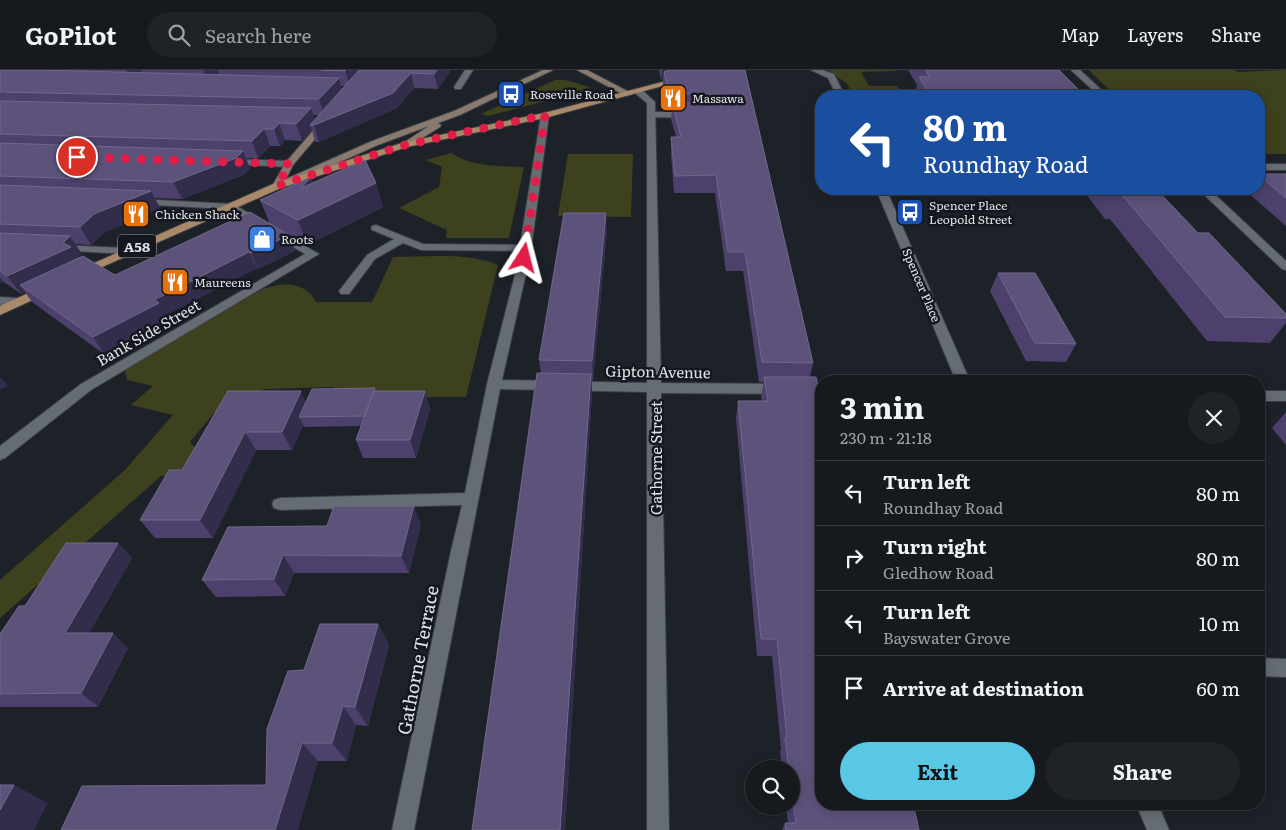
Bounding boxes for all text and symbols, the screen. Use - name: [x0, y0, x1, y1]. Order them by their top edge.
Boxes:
- search box: [147, 12, 497, 57]
- text: GoPilot: [25, 17, 117, 52]
- icon: search: [165, 21, 193, 49]
- text: Search here: [205, 21, 311, 49]
- text: Map: [1061, 21, 1099, 48]
- text: Layers: [1127, 21, 1183, 48]
- text: Share: [1211, 21, 1261, 48]
- bus stop icon: Roseville Road: [496, 79, 526, 109]
- restaurant icon: Massawa: [658, 83, 688, 113]
- place label: Roseville Road: [530, 85, 614, 103]
- place label: Massawa: [692, 89, 744, 107]
- text: 80 m: [923, 100, 1007, 152]
- icon: left: [840, 110, 905, 175]
- pin: [56, 136, 98, 178]
- icon: arrive: [63, 143, 91, 171]
- text: Roundhay Road: [923, 147, 1089, 180]
- place label: Spencer Place Leopold Street: [929, 196, 1012, 228]
- bus stop icon: Spencer Place Leopold Street: [895, 197, 925, 227]
- restaurant icon: Chicken Shack: [121, 199, 151, 229]
- place label: Chicken Shack: [155, 205, 240, 223]
- shop icon: Roots: [247, 224, 277, 254]
- place label: Roots: [281, 230, 314, 248]
- position arrow: [497, 231, 549, 283]
- road number: A58: [118, 235, 156, 258]
- street label: Spencer Place: [898, 245, 946, 325]
- restaurant icon: Maureens: [160, 267, 190, 297]
- place label: Maureens: [194, 273, 251, 291]
- street label: Bank Side Street: [92, 293, 204, 371]
- street label: Gipton Avenue: [605, 359, 711, 383]
- text: 3 min: [840, 384, 924, 428]
- button: close: [1188, 392, 1240, 444]
- street label: Gathorne Street: [644, 401, 667, 515]
- text: 230 m · 21:18: [840, 425, 932, 449]
- text: Turn left: [883, 467, 970, 495]
- icon: left: [840, 479, 868, 507]
- text: 80 m: [1196, 479, 1240, 507]
- text: Roundhay Road: [883, 495, 1003, 519]
- text: Turn right: [883, 532, 987, 560]
- icon: right: [840, 544, 868, 572]
- text: 80 m: [1196, 544, 1240, 572]
- text: Gledhow Road: [883, 560, 994, 584]
- street label: Gathorne Terrace: [389, 583, 445, 737]
- text: Turn left: [883, 597, 970, 625]
- icon: left: [840, 609, 868, 637]
- text: 10 m: [1199, 609, 1240, 637]
- text: Bayswater Grove: [883, 625, 1010, 649]
- icon: arrive: [840, 674, 868, 702]
- text: Arrive at destination: [883, 674, 1084, 702]
- text: 60 m: [1197, 674, 1240, 702]
- button: Exit: [840, 742, 1035, 800]
- button: Share: [1045, 742, 1240, 800]
- map controls: [745, 760, 800, 815]
- button: search: [745, 760, 800, 815]

